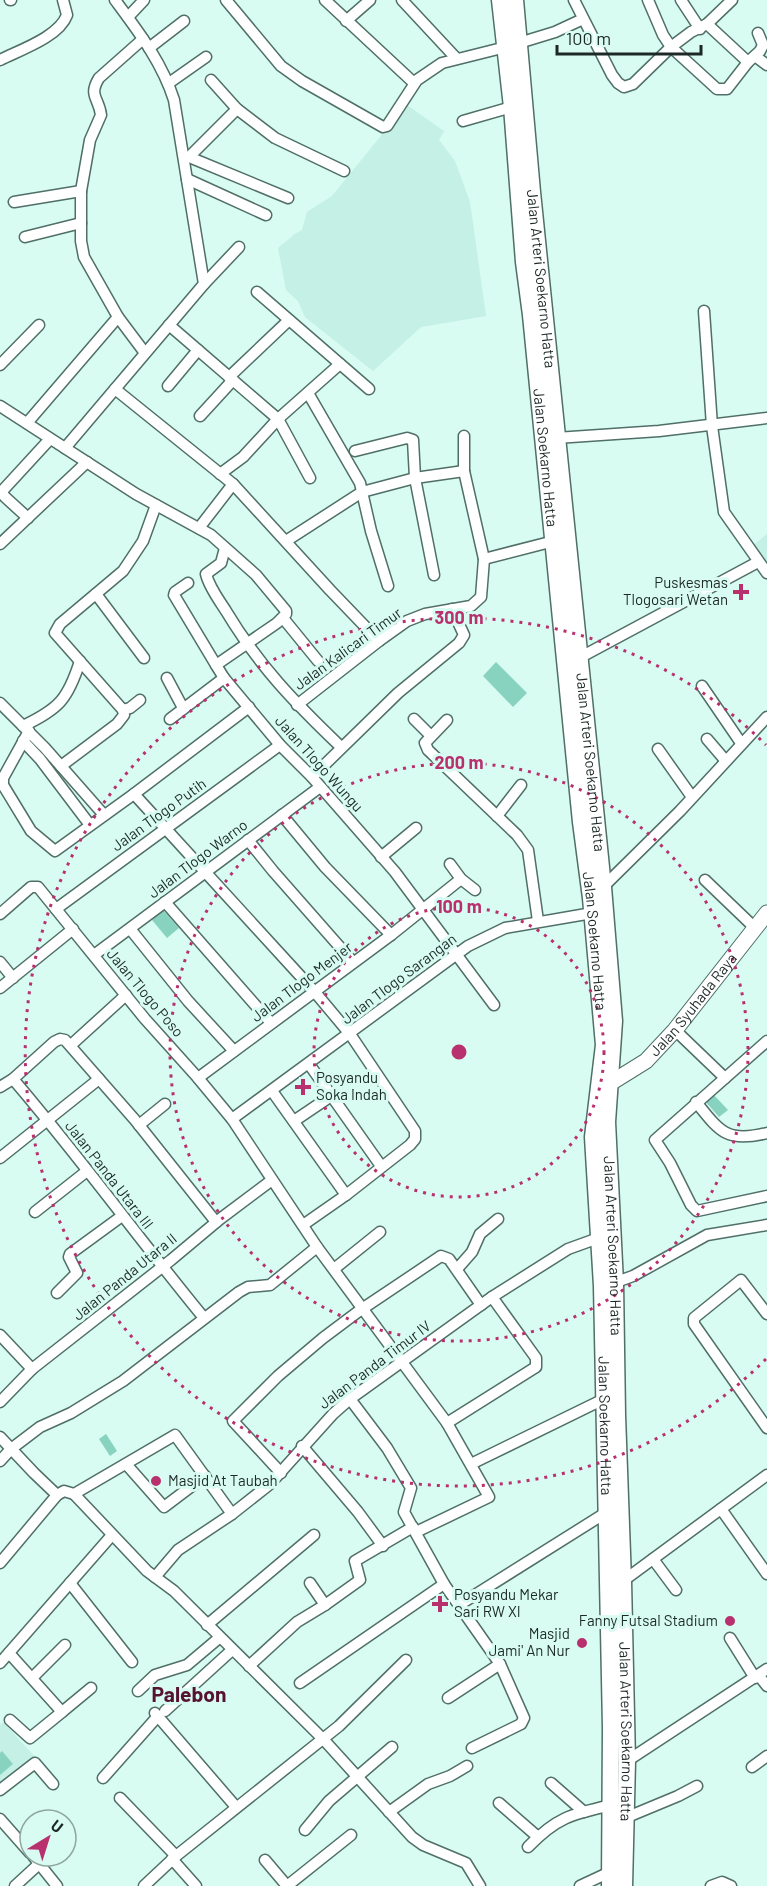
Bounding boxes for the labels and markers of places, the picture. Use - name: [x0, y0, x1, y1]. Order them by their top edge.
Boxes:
- place label: Puskesmas Tlogosari Wetan: [623, 573, 728, 608]
- marker: Puskesmas Tlogosari Wetan: [732, 583, 750, 601]
- centre of rings: [449, 1042, 469, 1062]
- place label: Posyandu Soka Indah: [316, 1068, 387, 1103]
- marker: Posyandu Soka Indah: [294, 1078, 312, 1096]
- place label: Masjid At Taubah: [168, 1471, 278, 1489]
- marker: Masjid At Taubah: [149, 1474, 163, 1488]
- place label: Posyandu Mekar Sari RW XI: [454, 1585, 559, 1620]
- marker: Posyandu Mekar Sari RW XI: [431, 1595, 449, 1613]
- place label: Fanny Futsal Stadium: [579, 1611, 718, 1629]
- marker: Fanny Futsal Stadium: [723, 1614, 737, 1628]
- place label: Masjid Jami' An Nur: [489, 1624, 571, 1659]
- marker: Masjid Jami' An Nur: [575, 1636, 589, 1650]

